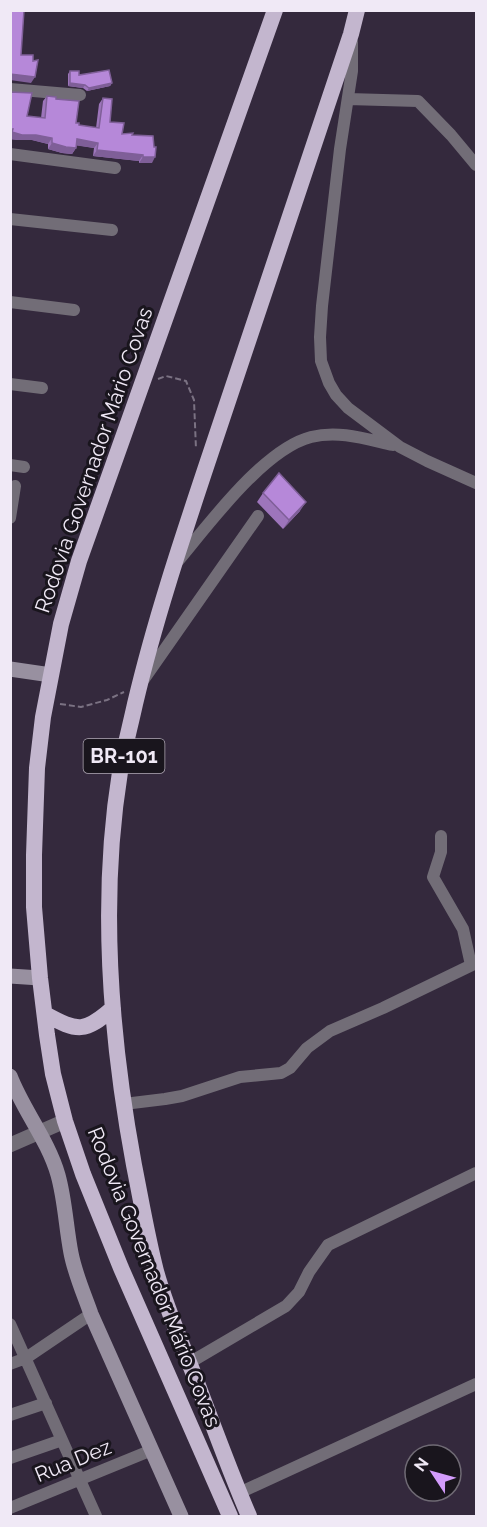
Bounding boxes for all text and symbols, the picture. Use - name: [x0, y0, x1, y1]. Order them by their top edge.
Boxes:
- street label: Rodovia Governador Mário Covas: [29, 304, 158, 616]
- road number: BR-101: [84, 739, 164, 773]
- street label: Rodovia Governador Mário Covas: [83, 1123, 226, 1430]
- street label: Rua Dez: [31, 1434, 115, 1487]
- north arrow: [403, 1443, 463, 1503]
- text: N: [410, 1454, 433, 1475]

